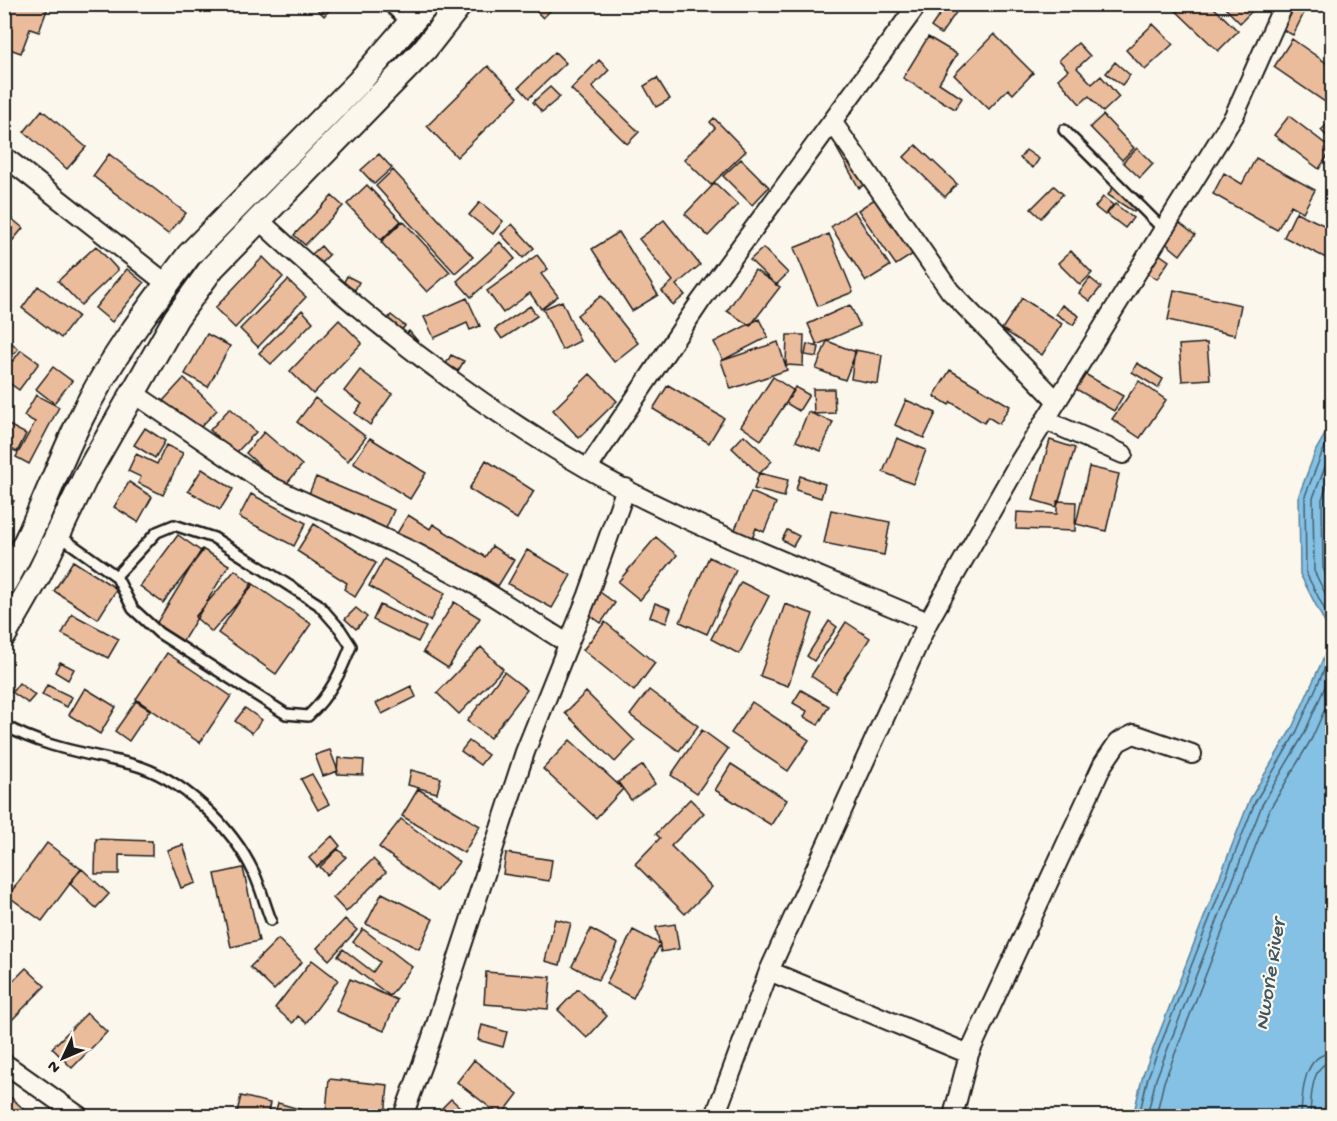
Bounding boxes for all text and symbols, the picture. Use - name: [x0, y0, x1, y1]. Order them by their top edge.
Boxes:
- water label: Nworie River: [1251, 913, 1294, 1032]
- north arrow: [33, 1028, 93, 1088]
- text: N: [44, 1055, 65, 1076]

